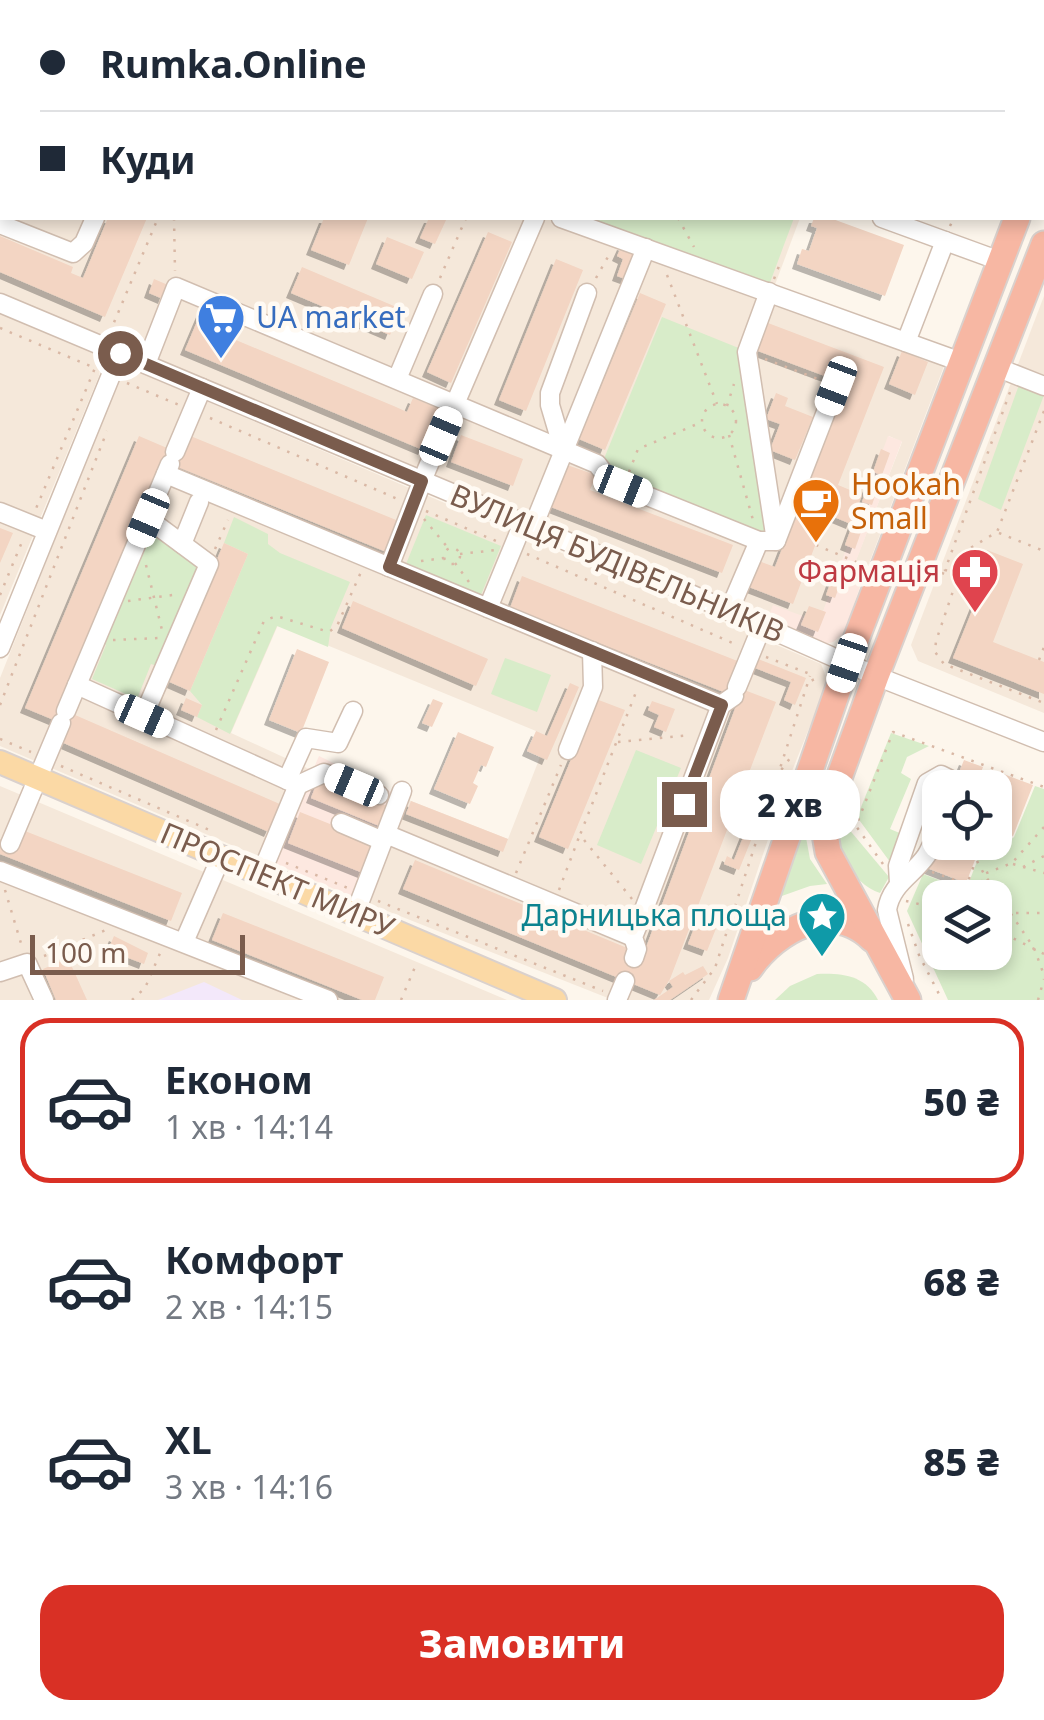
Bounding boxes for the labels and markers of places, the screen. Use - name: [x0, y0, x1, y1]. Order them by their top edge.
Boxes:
- supermarket icon: UA market: [195, 292, 247, 360]
- place label: UA market: [256, 296, 406, 337]
- place label: Hookah Small: [851, 463, 961, 538]
- cafe icon: Hookah Small: [790, 476, 842, 544]
- pharmacy icon: Фармація: [949, 546, 1001, 614]
- place label: Фармація: [797, 550, 940, 591]
- place icon: Дарницька площа: [796, 890, 848, 958]
- place label: Дарницька площа: [521, 894, 787, 935]

